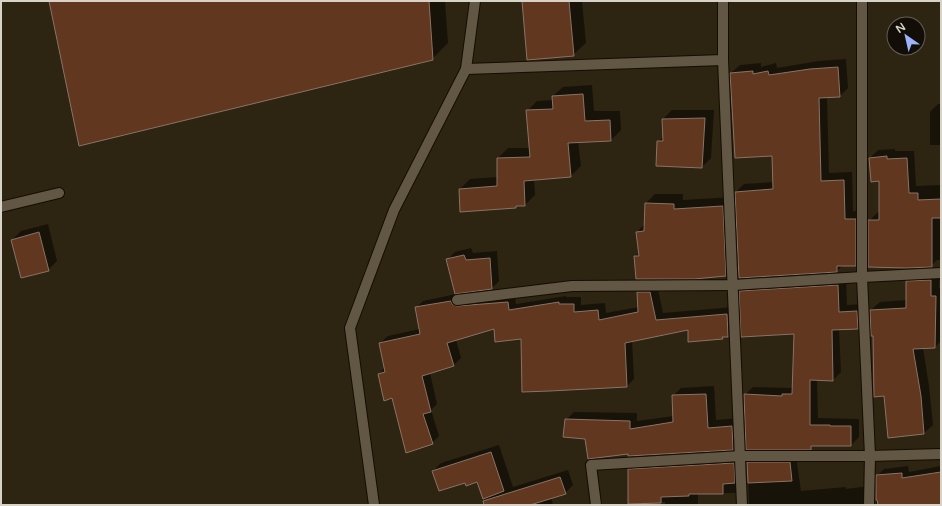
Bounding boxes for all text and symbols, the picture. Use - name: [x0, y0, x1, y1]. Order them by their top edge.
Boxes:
- north arrow: [886, 16, 926, 56]
- text: N: [893, 20, 908, 36]

